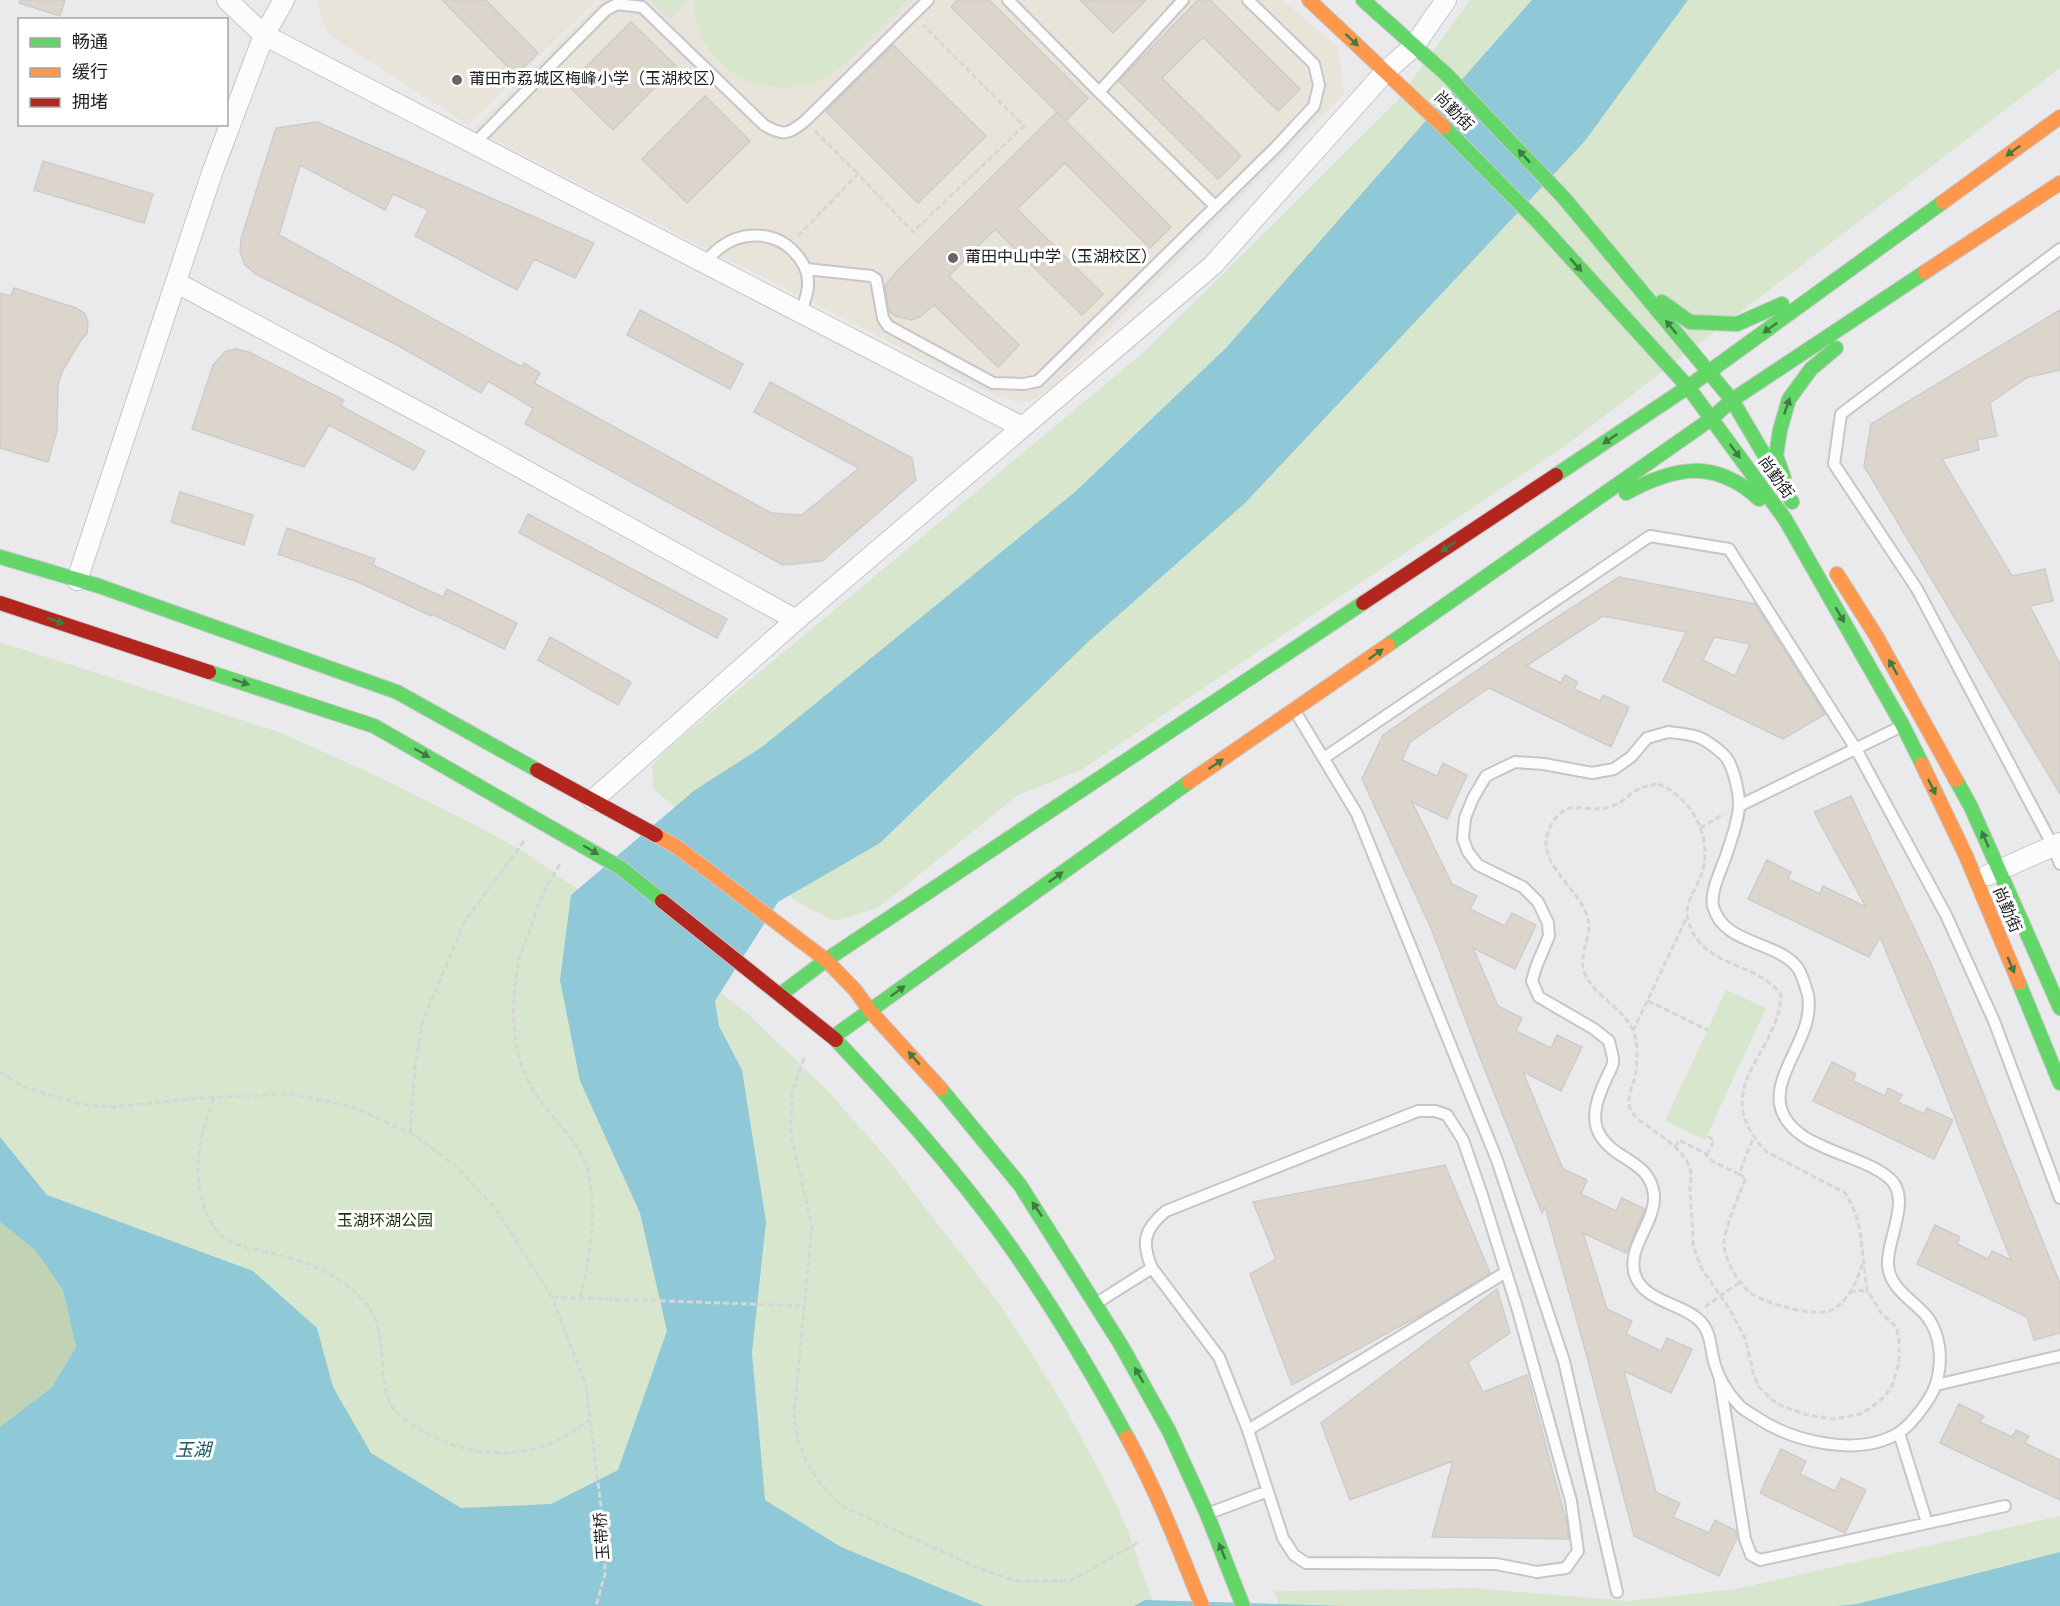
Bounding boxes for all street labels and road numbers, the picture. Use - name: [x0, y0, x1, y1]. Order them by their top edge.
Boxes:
- street label: 尚勤街: [1429, 88, 1477, 136]
- street label: 尚勤街: [1753, 453, 1797, 503]
- street label: 尚勤街: [1987, 884, 2025, 936]
- street label: 玉带桥: [591, 1511, 615, 1561]

